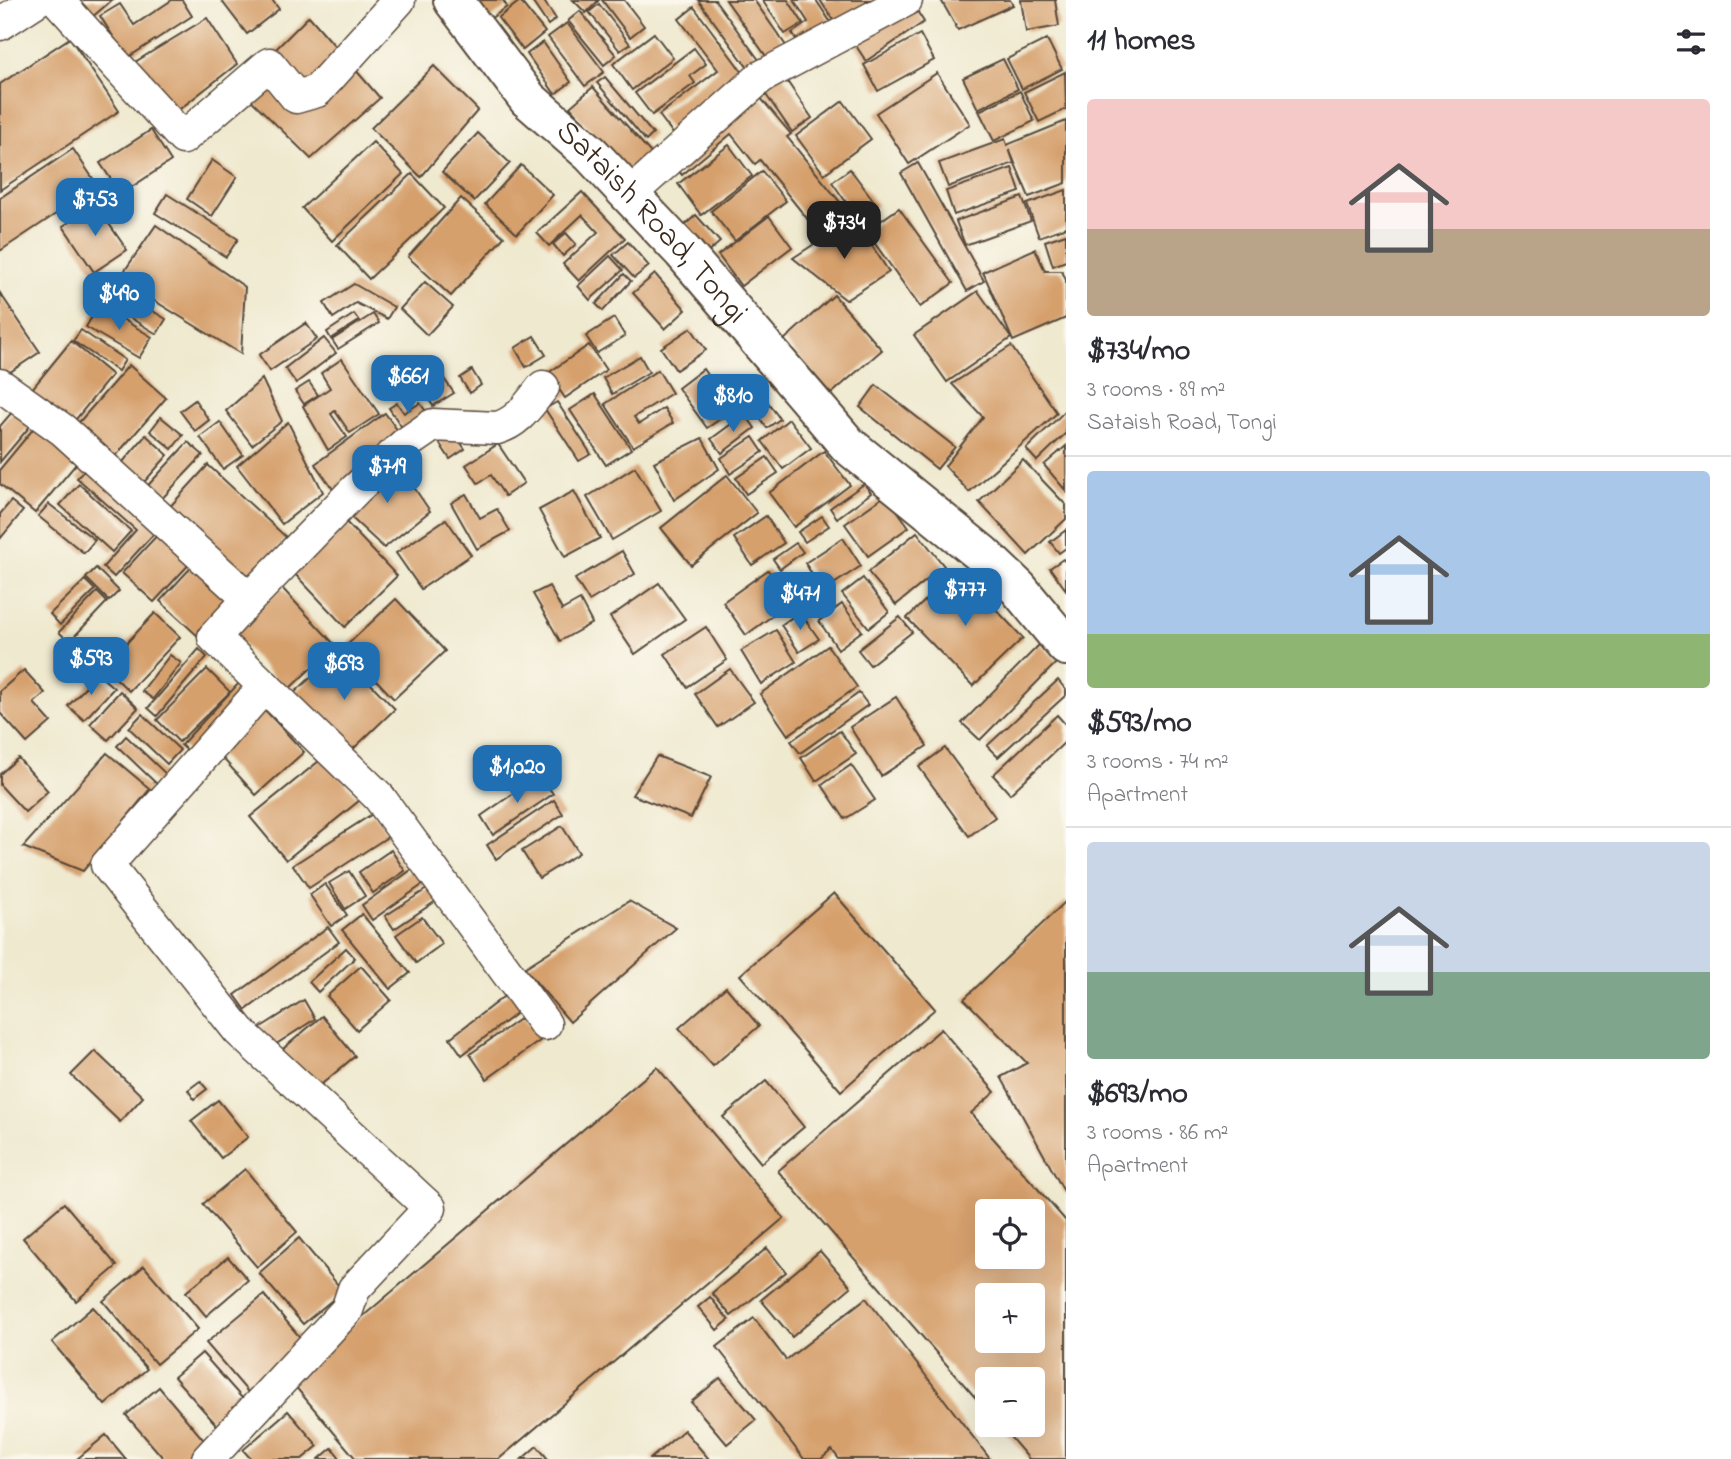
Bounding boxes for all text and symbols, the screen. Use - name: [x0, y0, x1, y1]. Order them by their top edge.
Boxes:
- text: 11 homes: [1087, 20, 1195, 64]
- icon: filters: [1672, 23, 1710, 61]
- street label: Sataish Road, Tongi: [545, 109, 759, 335]
- icon: home: [1336, 145, 1462, 271]
- pin: $753: [54, 178, 136, 238]
- text: $753: [72, 184, 118, 217]
- pin: $734: [803, 202, 885, 261]
- text: $734: [823, 207, 865, 240]
- pin: $490: [78, 272, 160, 332]
- text: $490: [99, 278, 139, 311]
- text: $734/mo: [1087, 330, 1190, 374]
- pin: $661: [367, 356, 449, 415]
- text: $661: [387, 361, 429, 394]
- pin: $810: [692, 374, 774, 434]
- text: 3 rooms · 89 m²: [1087, 374, 1225, 407]
- text: $810: [713, 380, 753, 413]
- text: Sataish Road, Tongi: [1087, 407, 1277, 440]
- pin: $719: [346, 446, 428, 505]
- text: $719: [368, 451, 406, 484]
- icon: home: [1336, 517, 1462, 643]
- pin: $777: [924, 568, 1006, 628]
- pin: $471: [759, 572, 841, 632]
- text: $777: [944, 574, 986, 607]
- text: $471: [780, 578, 820, 611]
- pin: $593: [50, 638, 132, 697]
- pin: $693: [303, 642, 385, 702]
- text: $593: [69, 643, 113, 676]
- text: $693: [324, 648, 364, 681]
- text: $593/mo: [1087, 702, 1192, 746]
- pin: $1,020: [460, 746, 574, 805]
- text: 3 rooms · 74 m²: [1087, 746, 1229, 779]
- text: $1,020: [489, 751, 545, 784]
- text: Apartment: [1087, 779, 1188, 812]
- icon: home: [1336, 888, 1462, 1014]
- text: $693/mo: [1087, 1073, 1188, 1117]
- text: 3 rooms · 86 m²: [1087, 1117, 1228, 1150]
- text: Apartment: [1087, 1150, 1188, 1183]
- map controls: [975, 1199, 1045, 1437]
- button: locate: [975, 1199, 1045, 1269]
- button: +: [975, 1283, 1045, 1353]
- button: −: [975, 1367, 1045, 1437]

